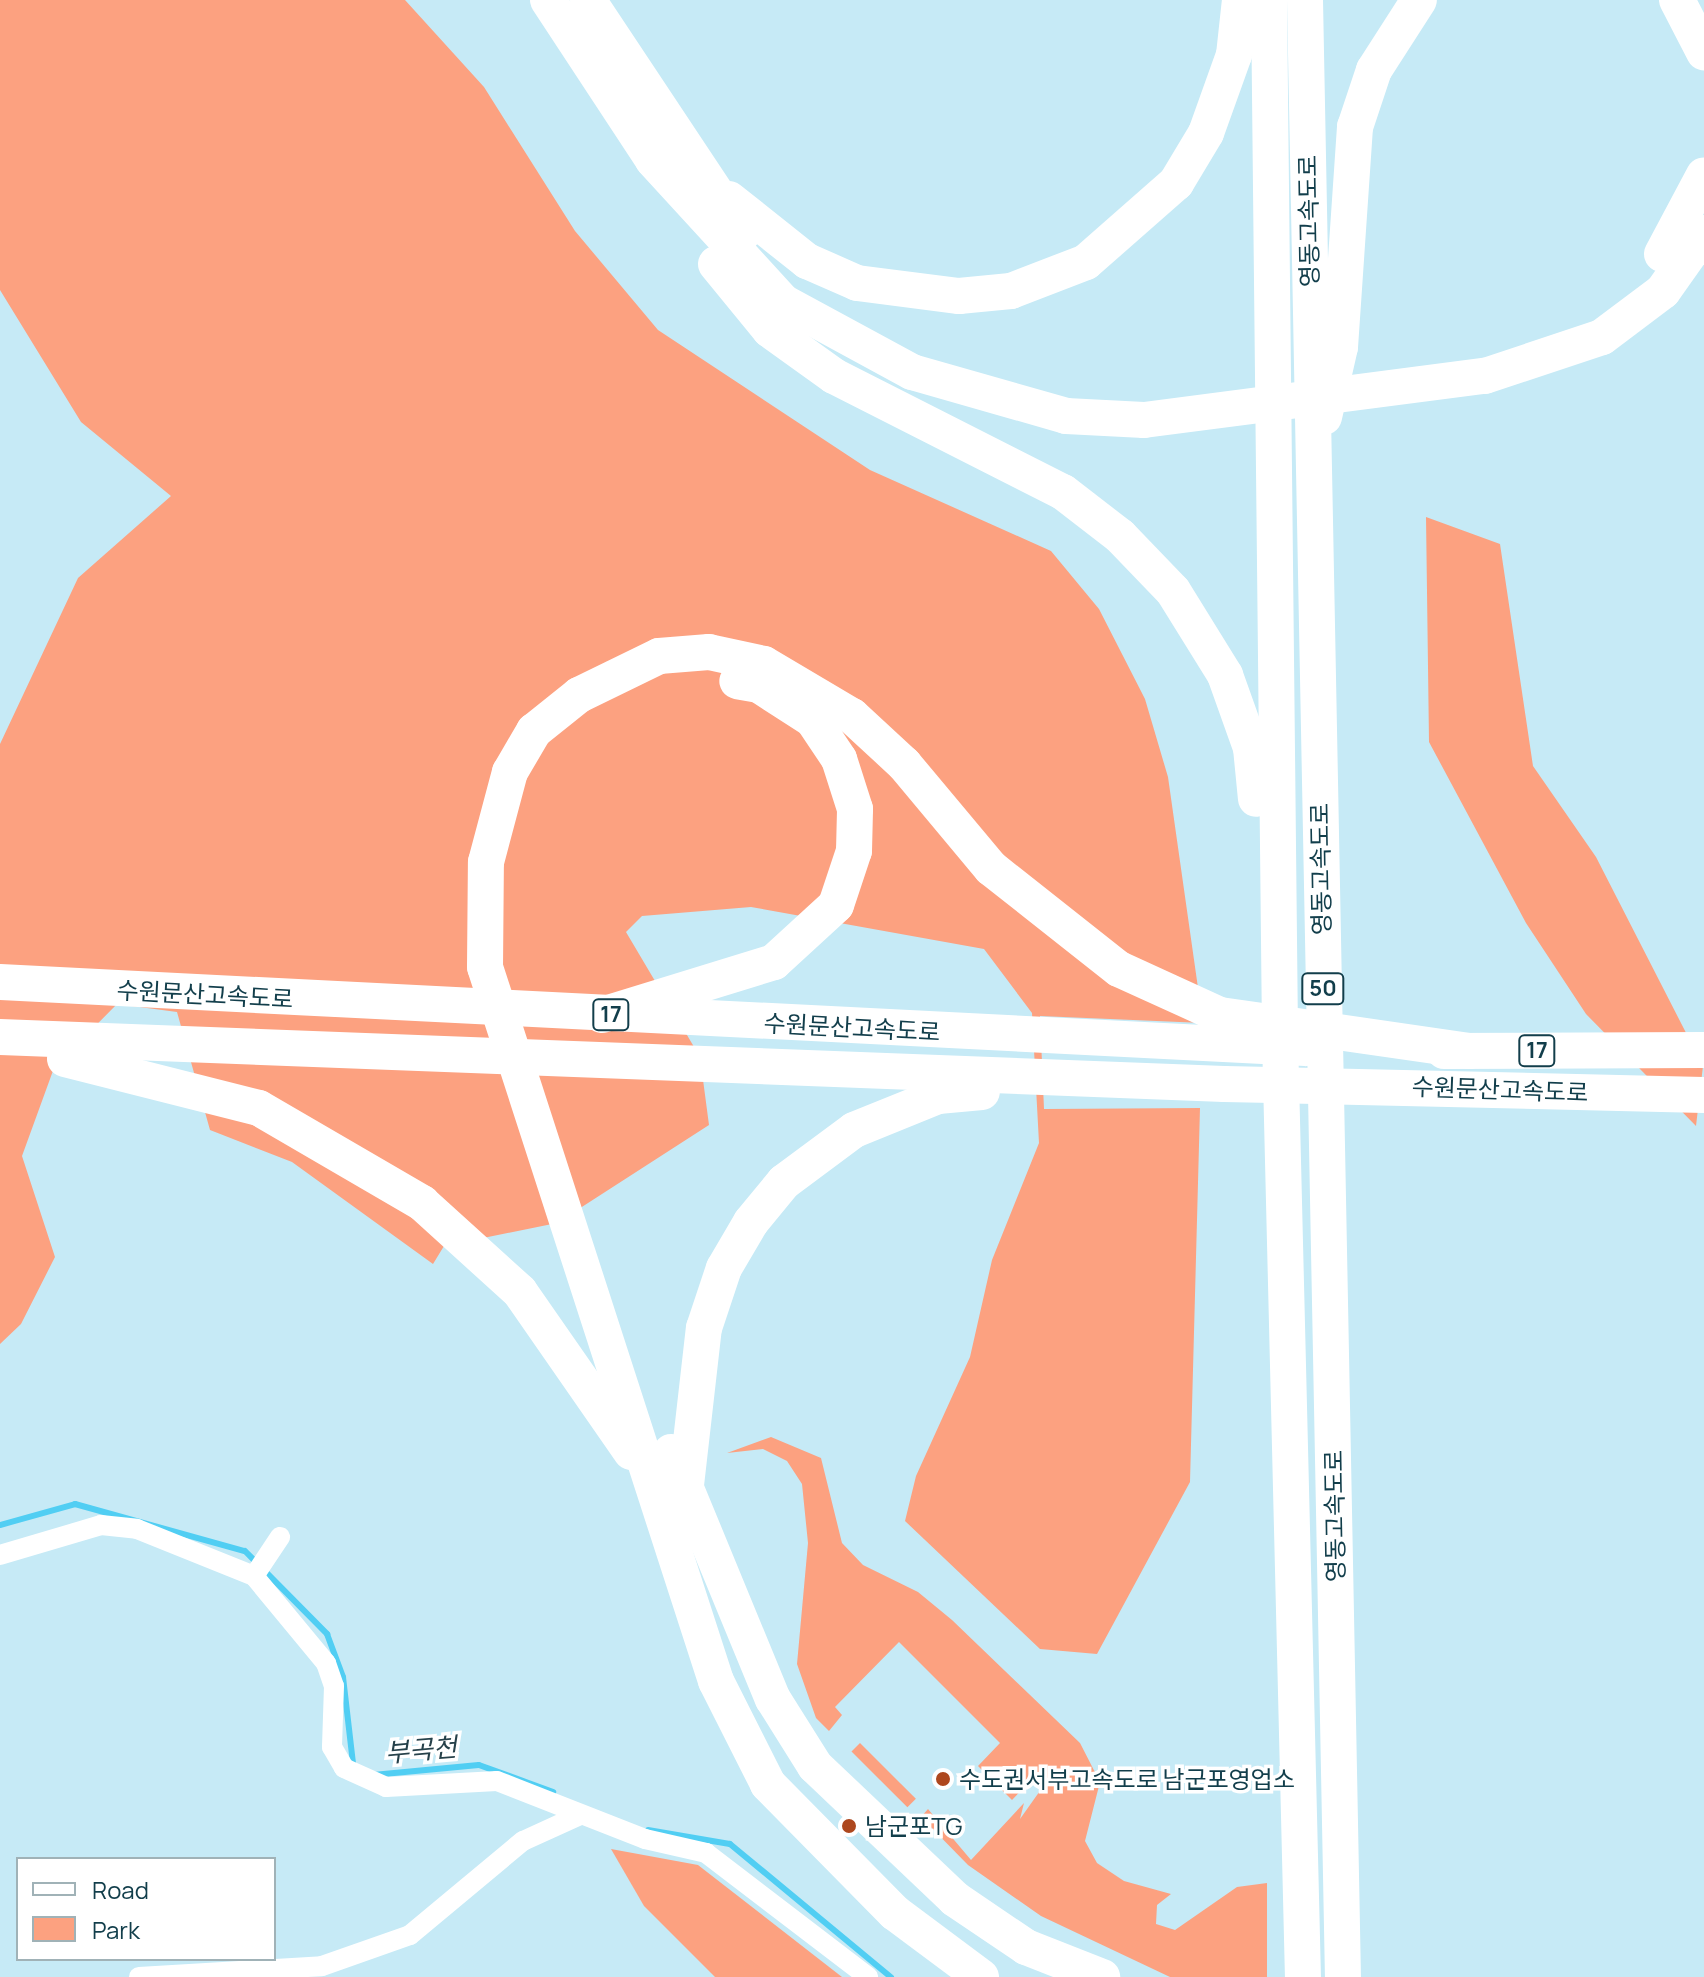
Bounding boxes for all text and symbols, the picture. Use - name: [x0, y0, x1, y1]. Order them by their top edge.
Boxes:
- street label: 영동고속도로: [1292, 155, 1324, 287]
- street label: 영동고속도로: [1304, 803, 1336, 935]
- road number: 50: [1301, 971, 1345, 1007]
- street label: 수원문산고속도로: [116, 975, 294, 1013]
- road number: 17: [591, 997, 631, 1033]
- street label: 수원문산고속도로: [763, 1008, 941, 1046]
- road number: 17: [1517, 1033, 1557, 1069]
- street label: 수원문산고속도로: [1411, 1072, 1589, 1106]
- street label: 영동고속도로: [1318, 1450, 1350, 1582]
- water label: 부곡천: [384, 1731, 458, 1769]
- place label: 수도권서부고속도로 남군포영업소: [959, 1765, 1295, 1793]
- marker: 수도권서부고속도로 남군포영업소: [934, 1770, 952, 1788]
- place label: 남군포TG: [865, 1812, 962, 1840]
- marker: 남군포TG: [840, 1817, 858, 1835]
- legend: [16, 1857, 276, 1961]
- text: Road: [92, 1873, 149, 1906]
- text: Park: [92, 1913, 140, 1946]

